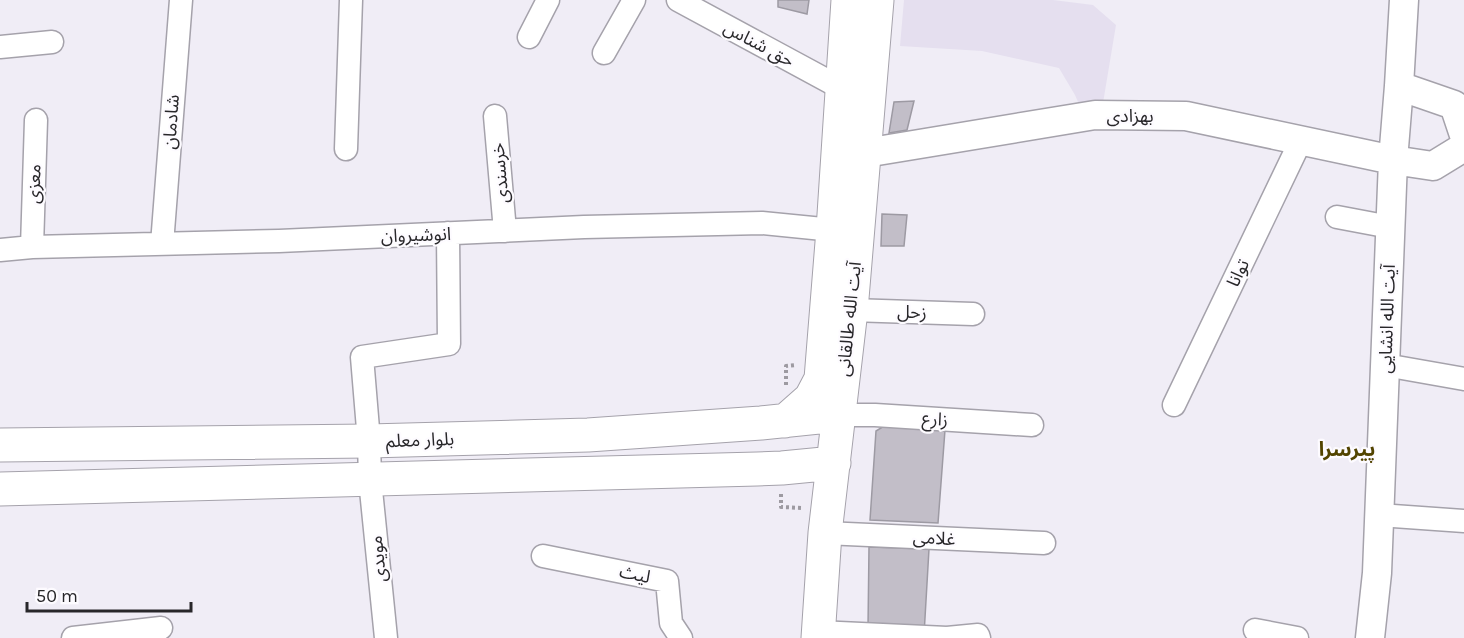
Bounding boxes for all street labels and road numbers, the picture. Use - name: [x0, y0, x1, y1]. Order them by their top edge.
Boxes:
- street label: حق شناس: [720, 16, 798, 72]
- street label: شادمان: [158, 94, 184, 150]
- street label: بهزادی: [1106, 105, 1154, 127]
- street label: خرسندی: [486, 142, 514, 204]
- street label: معزی: [22, 164, 46, 204]
- street label: انوشیروان: [381, 223, 451, 247]
- street label: توانا: [1222, 255, 1254, 291]
- street label: آیت الله طالقانی: [832, 260, 866, 377]
- street label: آیت الله انشایی: [1374, 263, 1400, 374]
- street label: زحل: [897, 300, 927, 324]
- street label: زارع: [921, 407, 949, 434]
- street label: بلوار معلم: [386, 428, 455, 454]
- street label: غلامی: [912, 526, 956, 550]
- street label: مویدی: [365, 535, 391, 583]
- street label: لیث: [618, 560, 652, 588]

